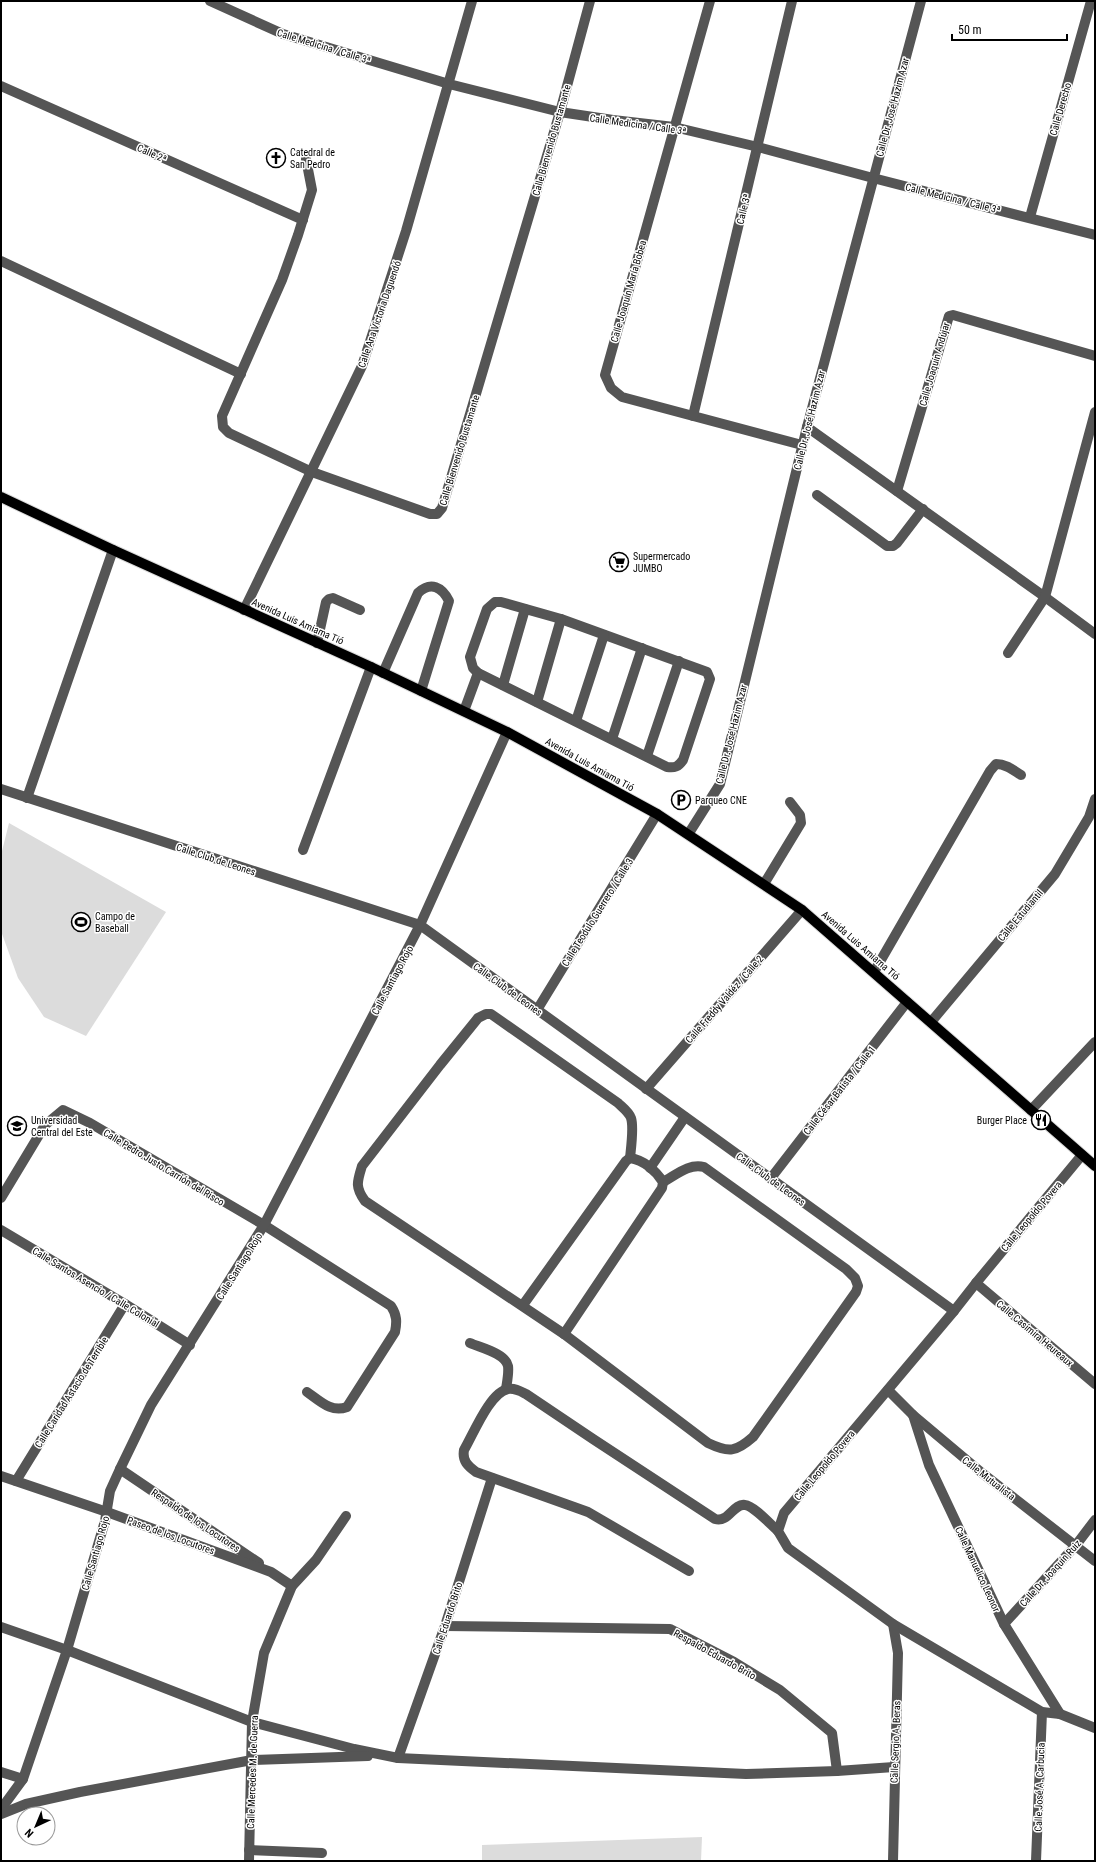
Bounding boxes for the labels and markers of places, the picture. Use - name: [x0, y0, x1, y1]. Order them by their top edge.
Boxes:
- church icon: Catedral de San Pedro: [265, 147, 287, 169]
- place label: Catedral de San Pedro: [290, 147, 335, 170]
- supermarket icon: Supermercado JUMBO: [608, 551, 630, 573]
- place label: Supermercado JUMBO: [633, 551, 690, 574]
- parking icon: Parqueo CNE: [670, 789, 692, 811]
- place label: Parqueo CNE: [695, 795, 747, 806]
- sports icon: Campo de Baseball: [70, 911, 92, 933]
- place label: Campo de Baseball: [95, 911, 135, 934]
- restaurant icon: Burger Place: [1030, 1109, 1052, 1131]
- school or university icon: Universidad Central del Este: [6, 1115, 28, 1137]
- place label: Universidad Central del Este: [31, 1115, 93, 1138]
- place label: Burger Place: [977, 1115, 1027, 1126]

